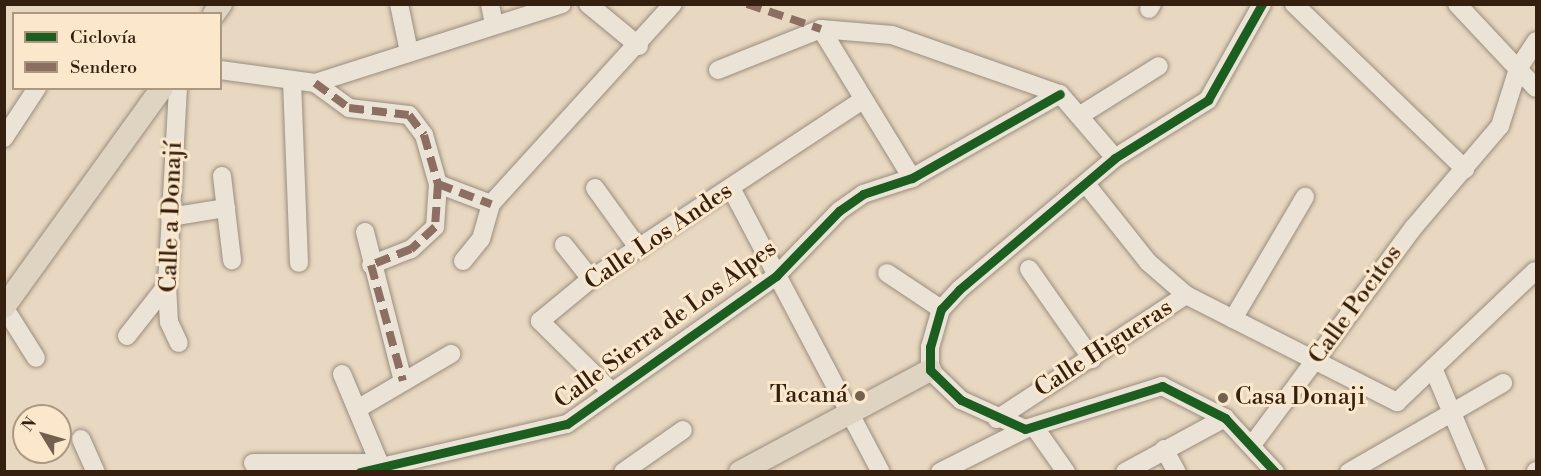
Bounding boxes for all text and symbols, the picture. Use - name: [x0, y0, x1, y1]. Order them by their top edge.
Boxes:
- legend: [12, 12, 222, 90]
- text: Ciclovía: [70, 26, 136, 49]
- text: Sendero: [70, 56, 137, 79]
- street label: Calle a Donají: [155, 141, 189, 293]
- street label: Calle Los Andes: [580, 177, 738, 297]
- street label: Calle Sierra de Los Alpes: [549, 235, 783, 415]
- street label: Calle Pocitos: [1303, 240, 1409, 370]
- street label: Calle Higueras: [1030, 294, 1178, 404]
- place label: Tacaná: [770, 382, 848, 410]
- place label: Casa Donaji: [1235, 384, 1365, 412]
- marker: Tacaná: [853, 389, 867, 403]
- marker: Casa Donaji: [1216, 391, 1230, 405]
- north arrow: [12, 404, 72, 464]
- text: N: [17, 413, 41, 435]

